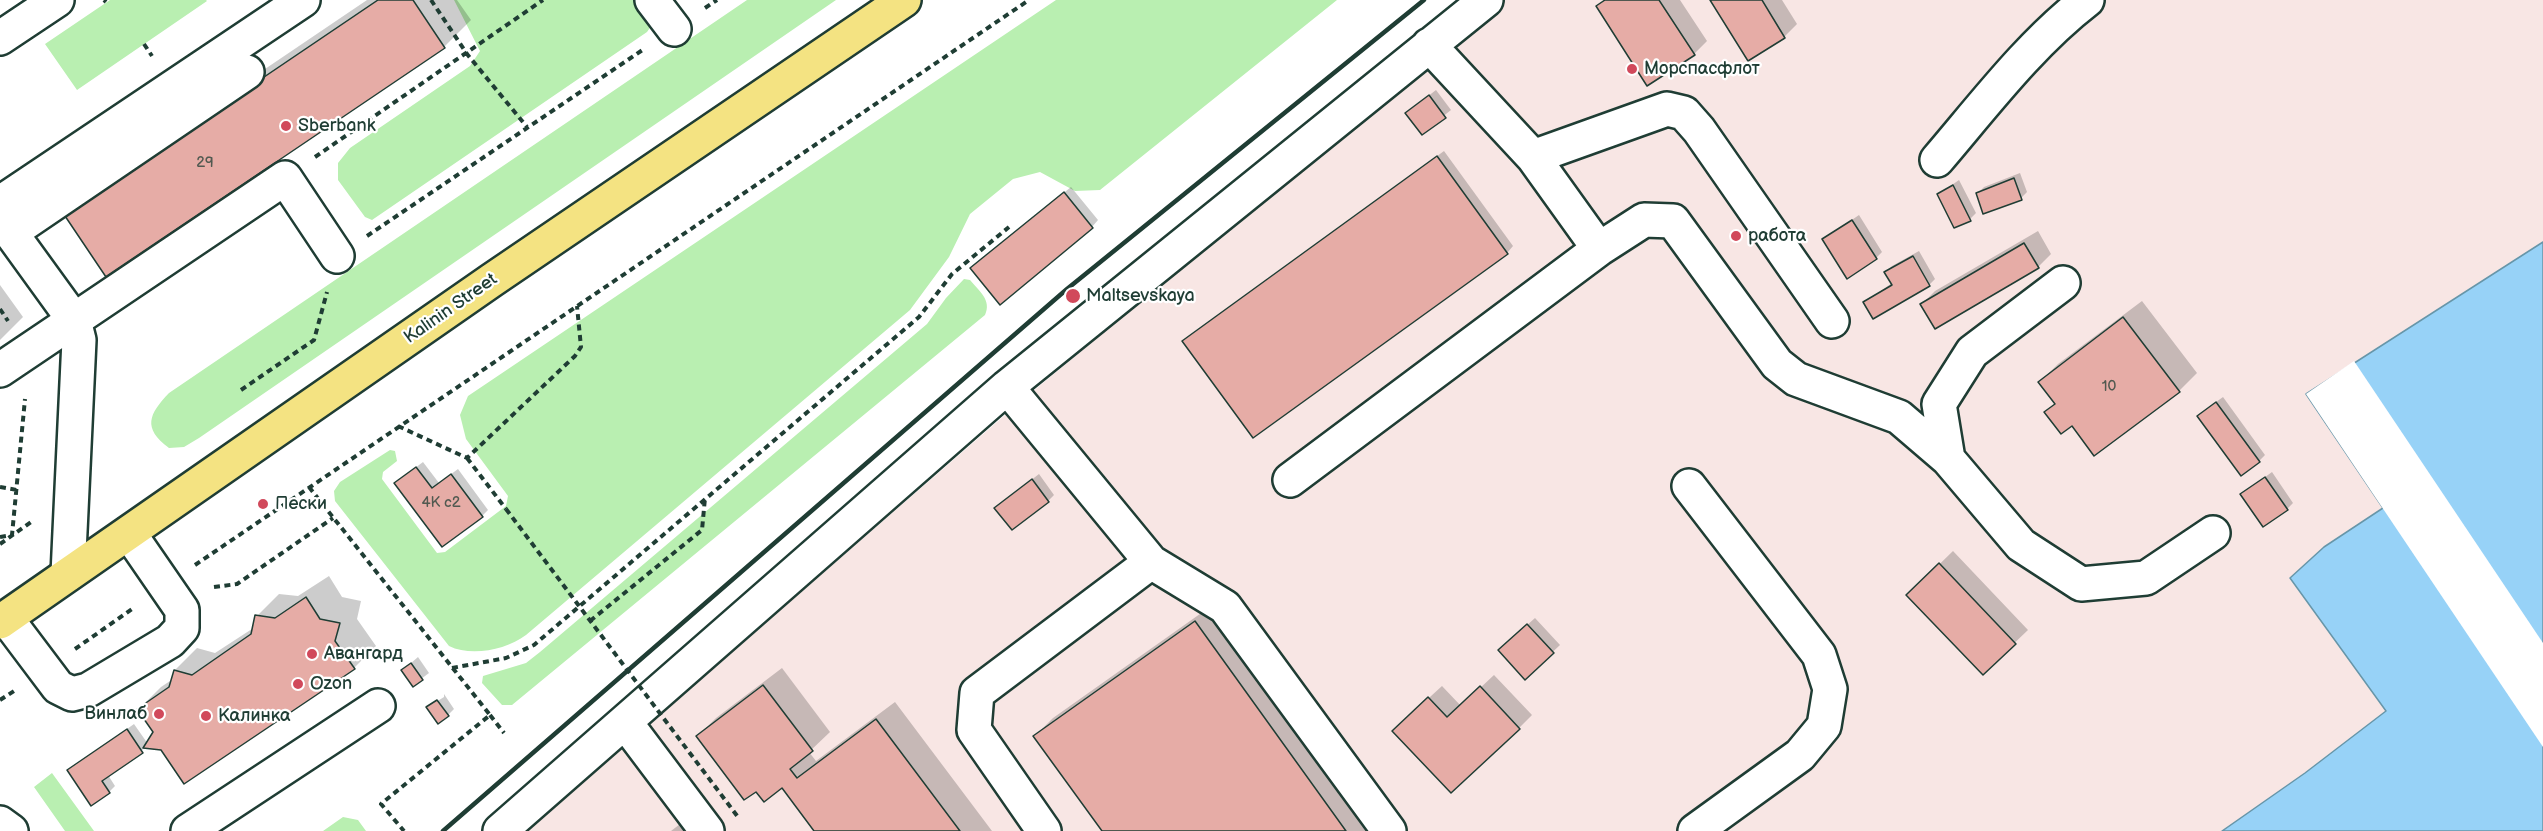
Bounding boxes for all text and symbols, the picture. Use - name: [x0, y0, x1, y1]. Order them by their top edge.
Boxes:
- place label: Морспасфлот: [1644, 58, 1760, 80]
- marker: Морспасфлот: [1625, 62, 1639, 76]
- place label: Sberbank: [298, 115, 375, 137]
- marker: Sberbank: [279, 119, 293, 133]
- house number: 29: [196, 154, 214, 172]
- place label: работа: [1748, 225, 1806, 247]
- marker: работа: [1729, 229, 1743, 243]
- street label: Kalinin Street: [400, 269, 502, 349]
- place label: Maltsevskaya: [1086, 285, 1195, 307]
- marker: Maltsevskaya: [1064, 287, 1082, 305]
- house number: 10: [2102, 378, 2116, 396]
- place label: Пески: [275, 493, 327, 515]
- house number: 4К с2: [421, 494, 461, 512]
- marker: Пески: [256, 497, 270, 511]
- place label: Авангард: [324, 643, 403, 665]
- marker: Авангард: [305, 647, 319, 661]
- place label: Ozon: [310, 673, 352, 695]
- marker: Ozon: [291, 677, 305, 691]
- place label: Винлаб: [85, 703, 147, 725]
- place label: Калинка: [218, 705, 291, 727]
- marker: Винлаб: [152, 707, 166, 721]
- marker: Калинка: [199, 709, 213, 723]

